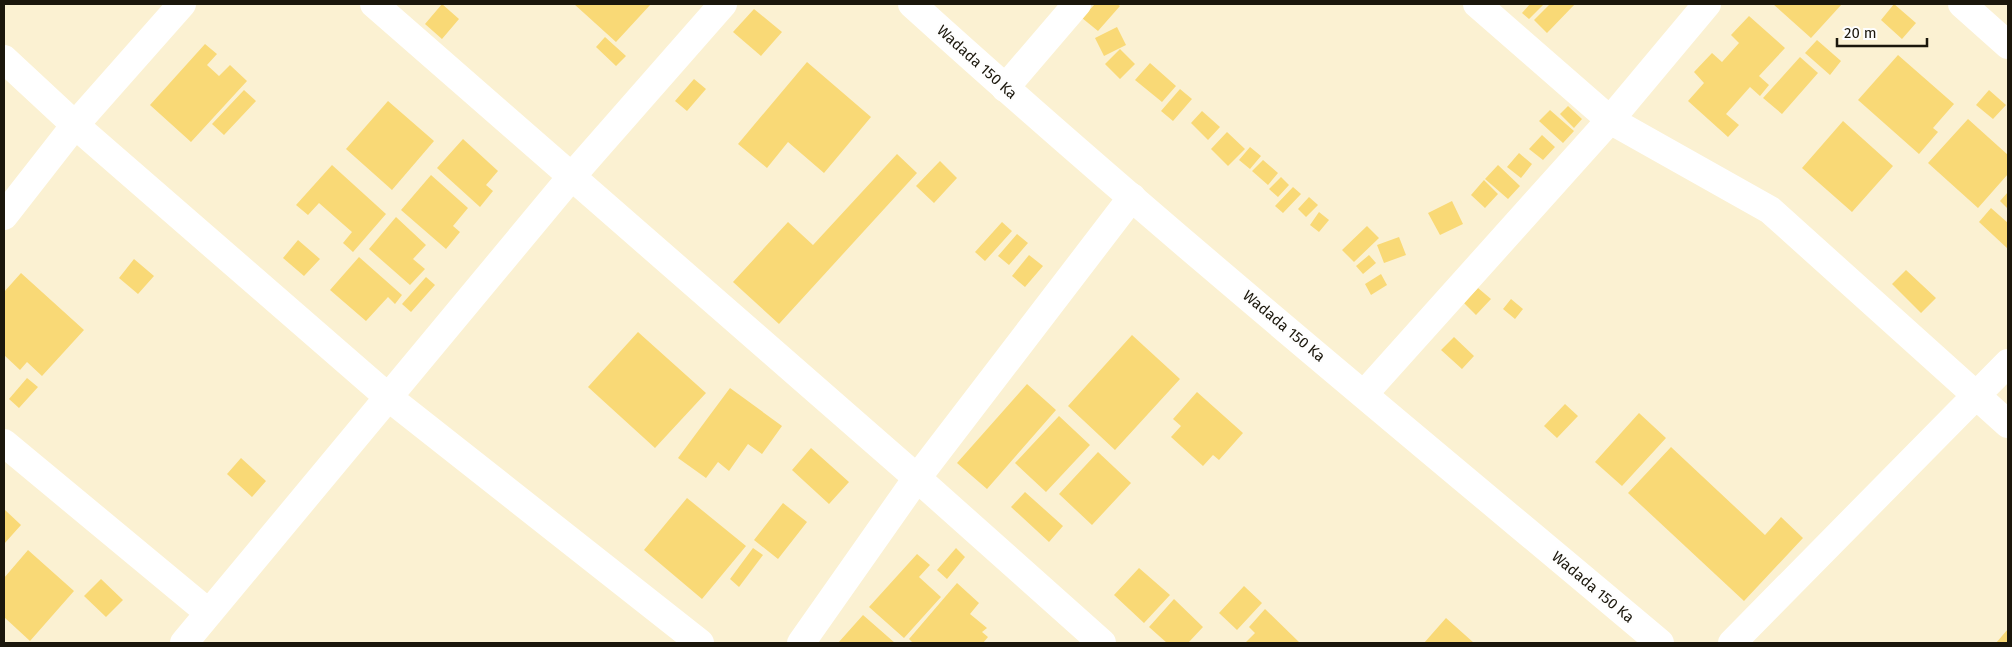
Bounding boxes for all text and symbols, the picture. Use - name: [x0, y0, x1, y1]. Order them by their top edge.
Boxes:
- scale bar: [1837, 15, 1927, 47]
- street label: Wadada 150 Ka: [933, 21, 1021, 103]
- text: 20 m: [1844, 24, 1877, 42]
- street label: Wadada 150 Ka: [1239, 286, 1329, 366]
- street label: Wadada 150 Ka: [1548, 547, 1638, 627]

